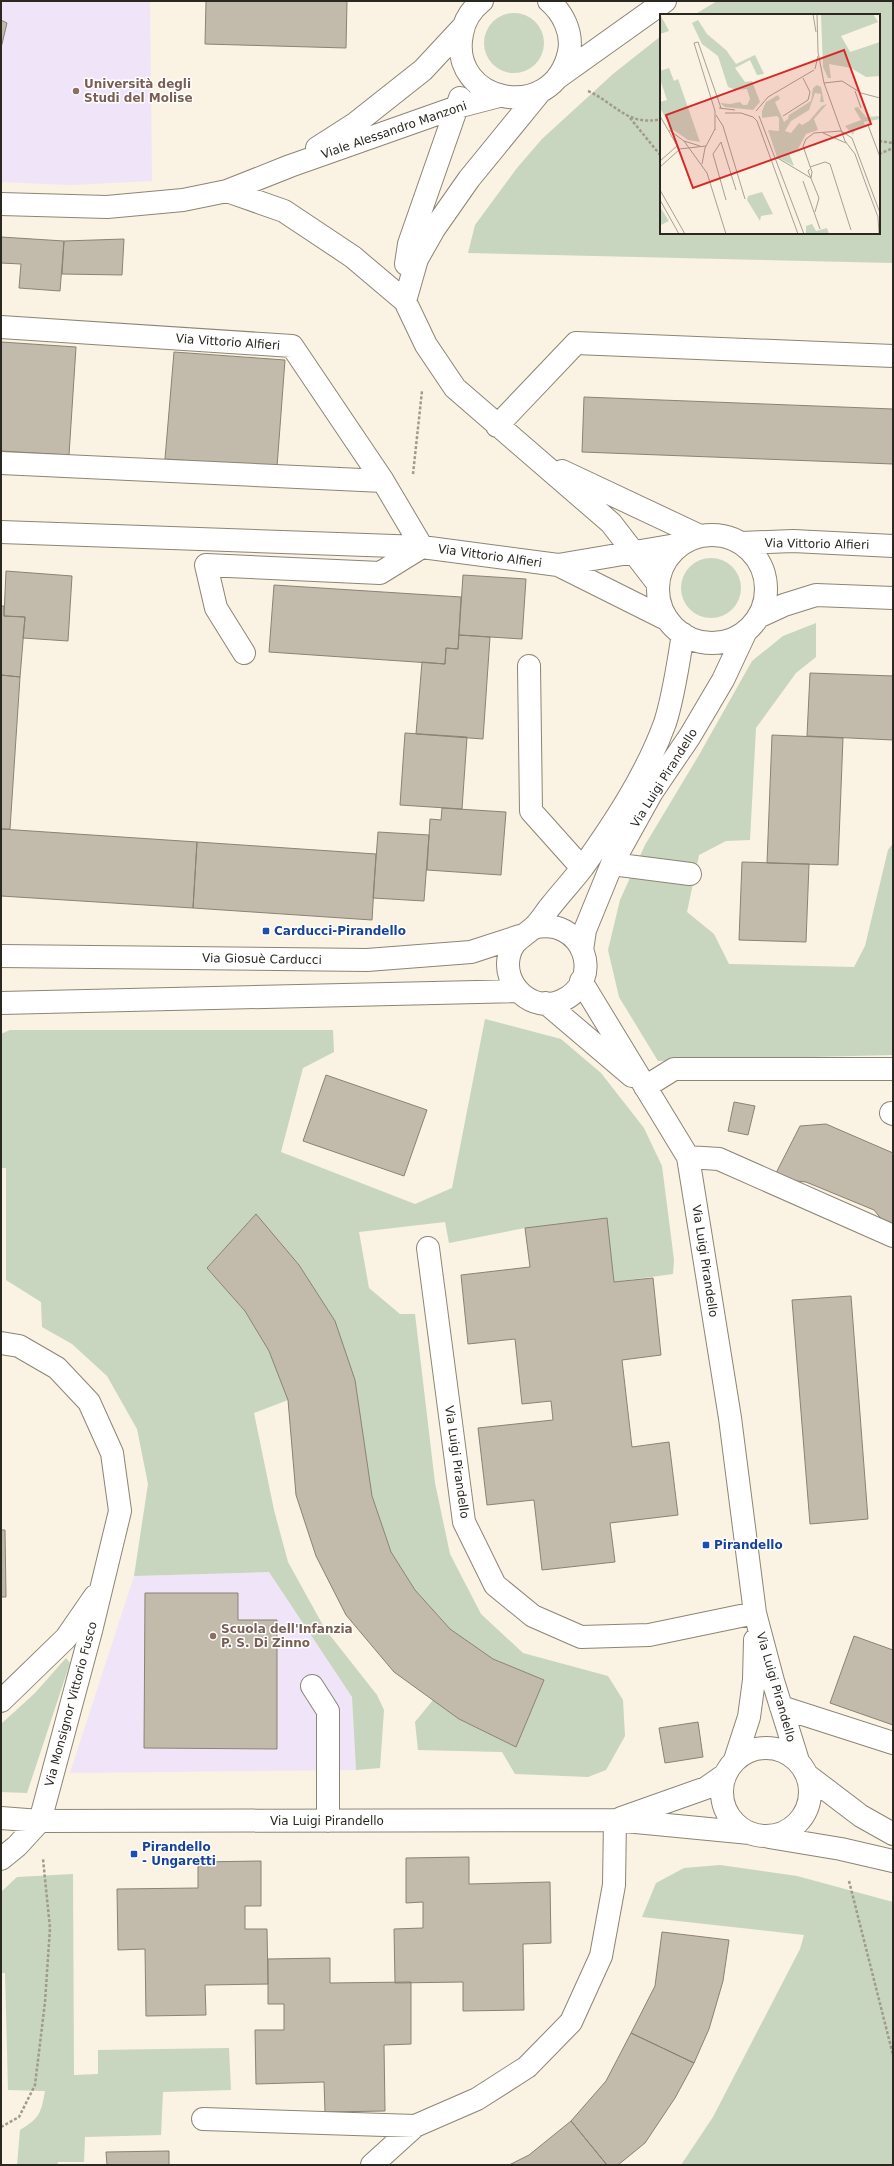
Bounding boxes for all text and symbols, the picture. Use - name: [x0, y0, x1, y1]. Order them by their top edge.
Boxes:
- inset map: [660, 14, 880, 234]
- place label: Università degli Studi del Molise: [84, 77, 193, 105]
- marker: Università degli Studi del Molise: [71, 86, 81, 96]
- street label: Viale Alessandro Manzoni: [319, 98, 469, 162]
- street label: Via Vittorio Alfieri: [175, 331, 281, 353]
- street label: Via Vittorio Alfieri: [765, 536, 869, 552]
- street label: Via Vittorio Alfieri: [437, 542, 543, 570]
- street label: Via Luigi Pirandello: [628, 726, 700, 830]
- place label: Carducci-Pirandello: [274, 924, 406, 938]
- marker: Carducci-Pirandello: [261, 926, 271, 936]
- street label: Via Giosuè Carducci: [202, 951, 322, 967]
- street label: Via Luigi Pirandello: [689, 1204, 721, 1318]
- street label: Via Luigi Pirandello: [442, 1405, 472, 1519]
- place label: Pirandello: [714, 1538, 783, 1552]
- marker: Pirandello: [701, 1540, 711, 1550]
- street label: Via Monsignor Vittorio Fusco: [42, 1620, 100, 1788]
- place label: Scuola dell'Infanzia P. S. Di Zinno: [221, 1622, 353, 1650]
- street label: Via Luigi Pirandello: [754, 1630, 798, 1744]
- marker: Scuola dell'Infanzia P. S. Di Zinno: [208, 1631, 218, 1641]
- street label: Via Luigi Pirandello: [270, 1814, 384, 1828]
- place label: Pirandello - Ungaretti: [142, 1840, 216, 1868]
- marker: Pirandello - Ungaretti: [129, 1849, 139, 1859]

